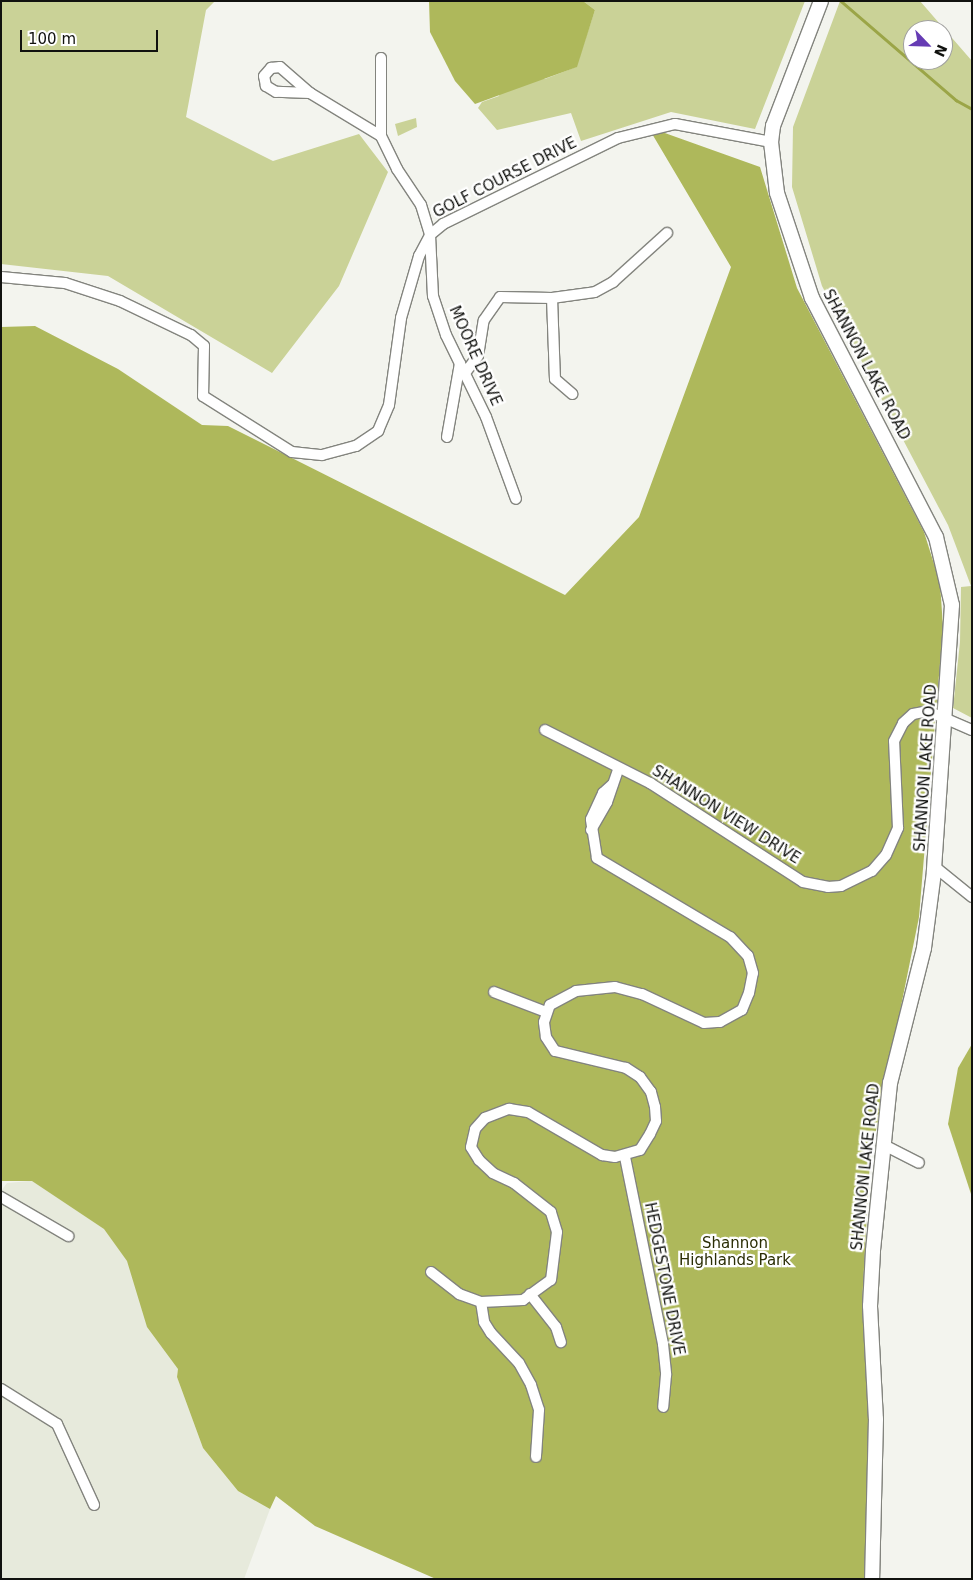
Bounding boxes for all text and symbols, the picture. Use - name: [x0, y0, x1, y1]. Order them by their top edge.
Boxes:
- scale bar: [22, 20, 160, 52]
- north arrow: [903, 20, 953, 70]
- text: 100 m: [28, 30, 76, 48]
- text: N: [931, 42, 950, 59]
- street label: GOLF COURSE DRIVE: [430, 134, 580, 222]
- street label: SHANNON LAKE ROAD: [819, 287, 913, 443]
- street label: MOORE DRIVE: [445, 303, 505, 409]
- street label: SHANNON LAKE ROAD: [911, 684, 941, 852]
- street label: SHANNON VIEW DRIVE: [649, 762, 803, 868]
- street label: SHANNON LAKE ROAD: [848, 1082, 884, 1252]
- street label: HEDGESTONE DRIVE: [640, 1201, 688, 1357]
- park label: Shannon Highlands Park: [679, 1234, 791, 1269]

